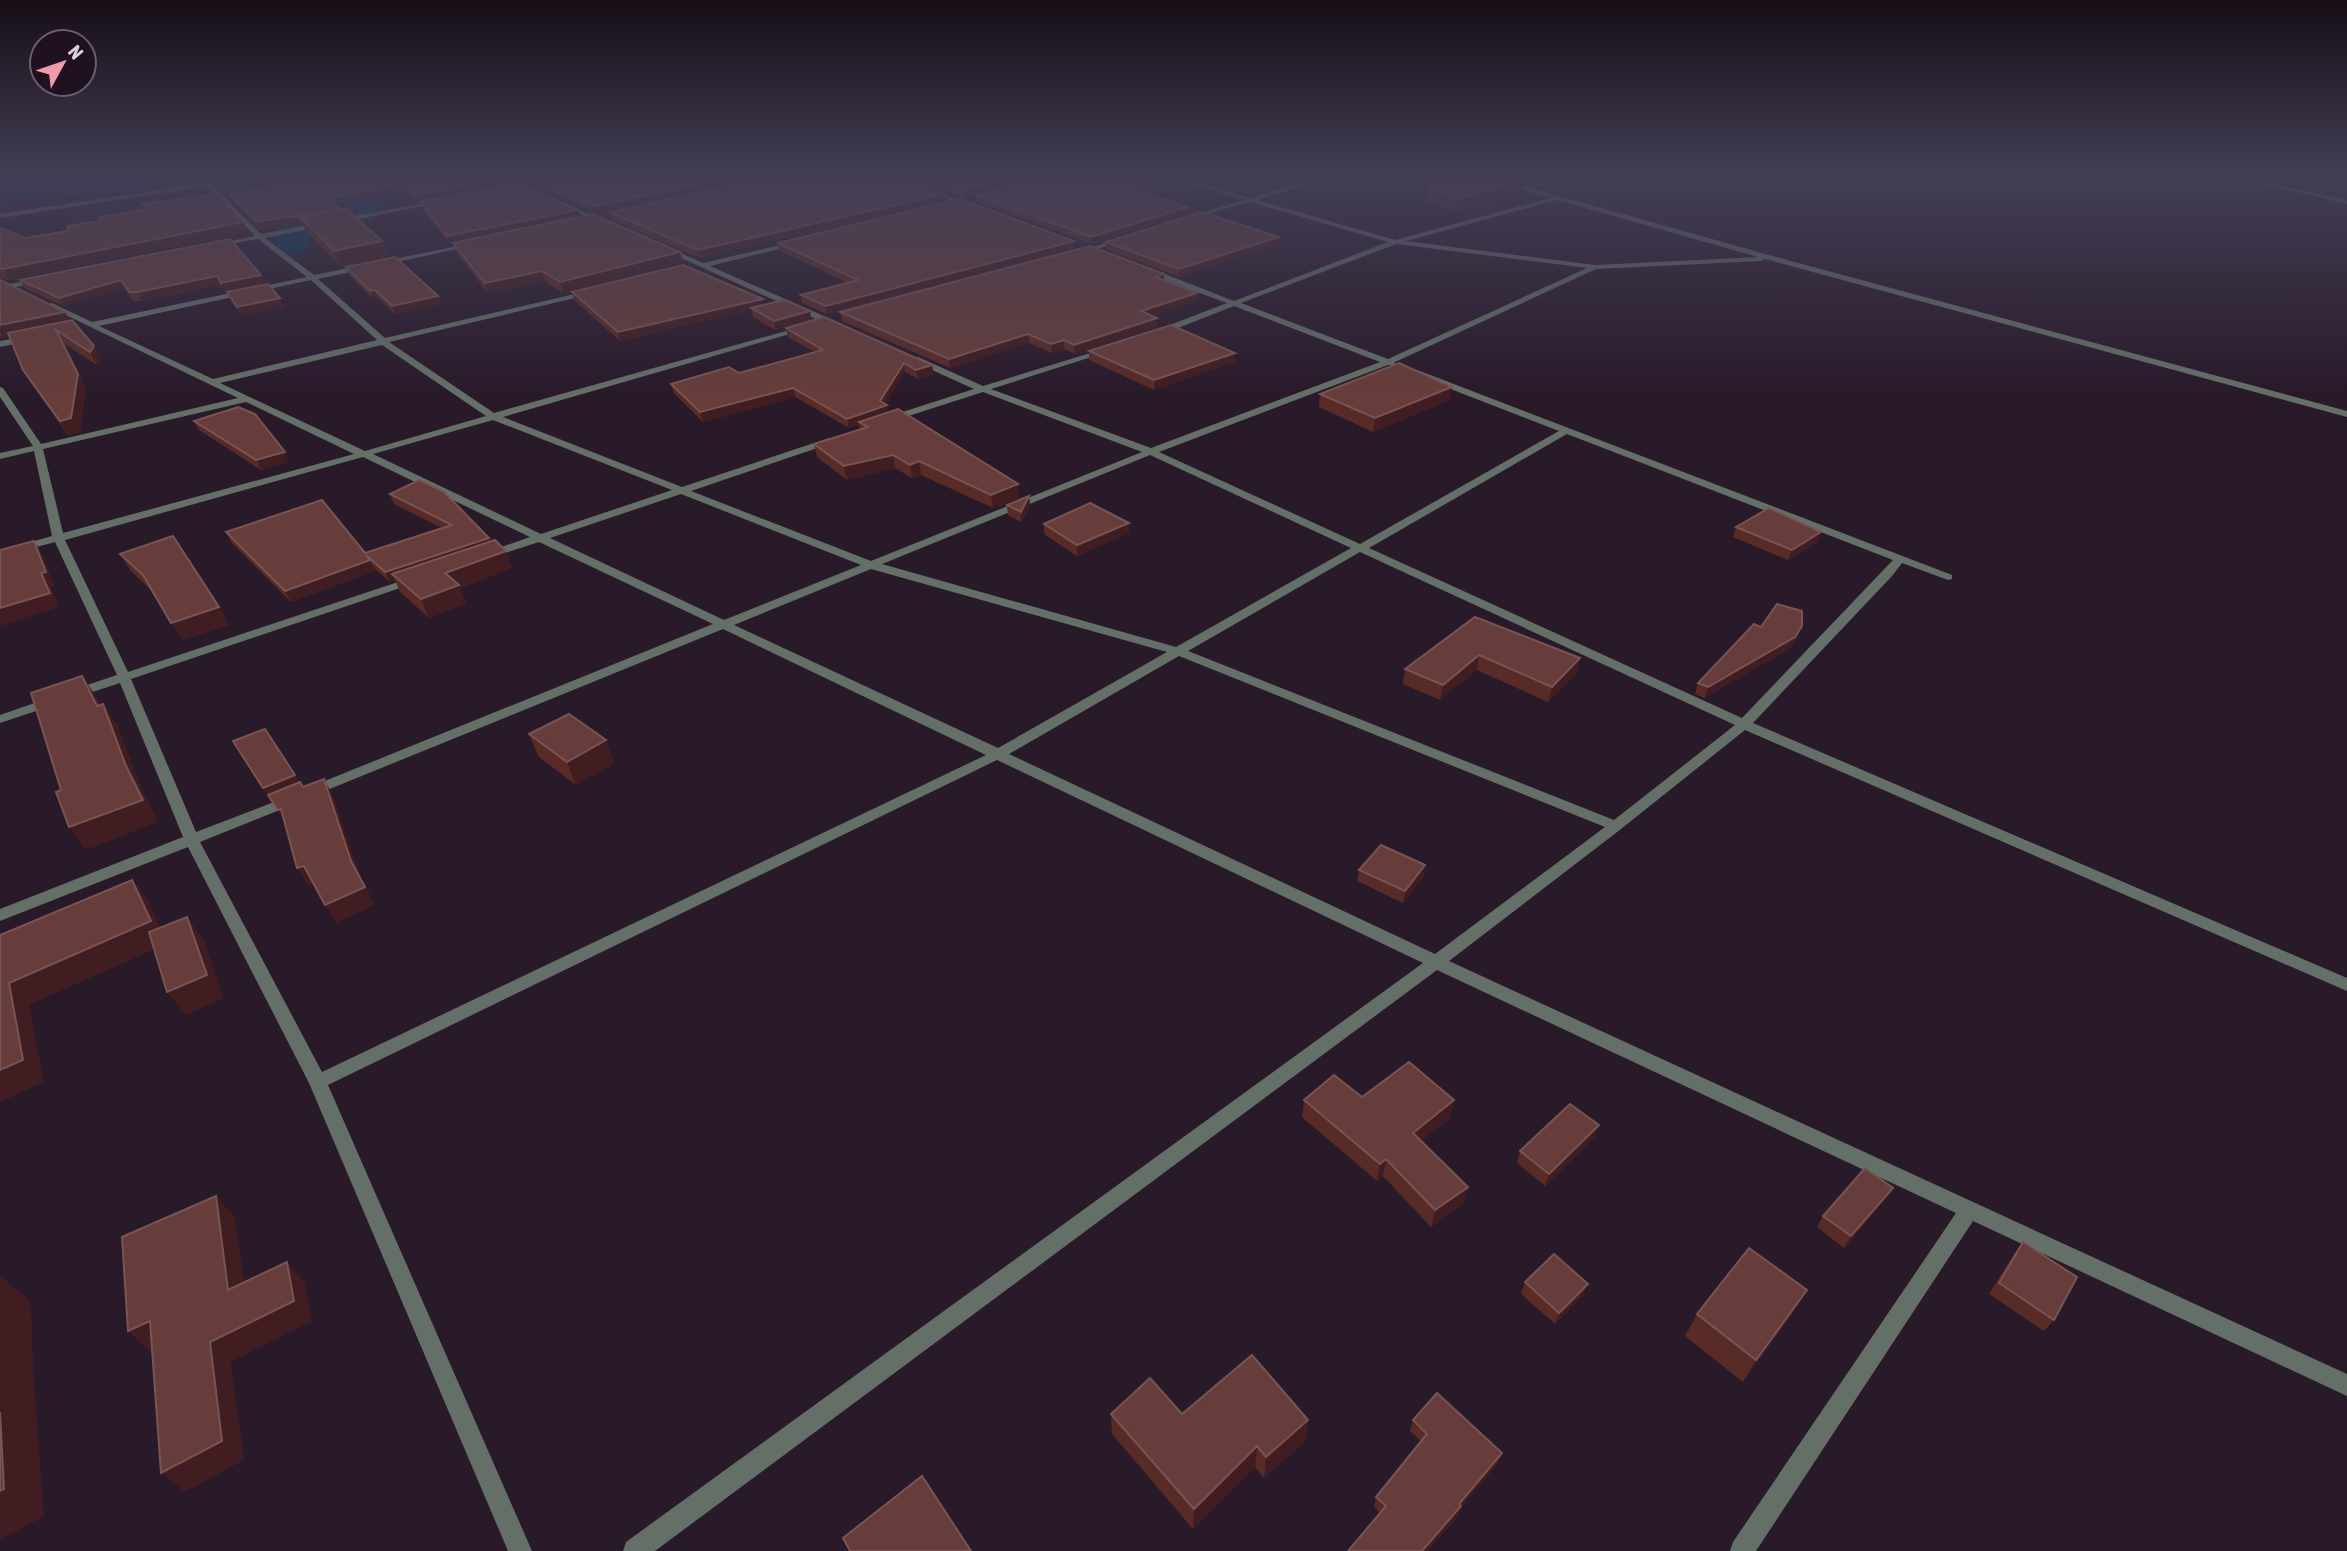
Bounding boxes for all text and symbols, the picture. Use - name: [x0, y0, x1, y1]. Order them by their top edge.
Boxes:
- north arrow: [28, 28, 98, 98]
- text: N: [64, 41, 88, 63]

